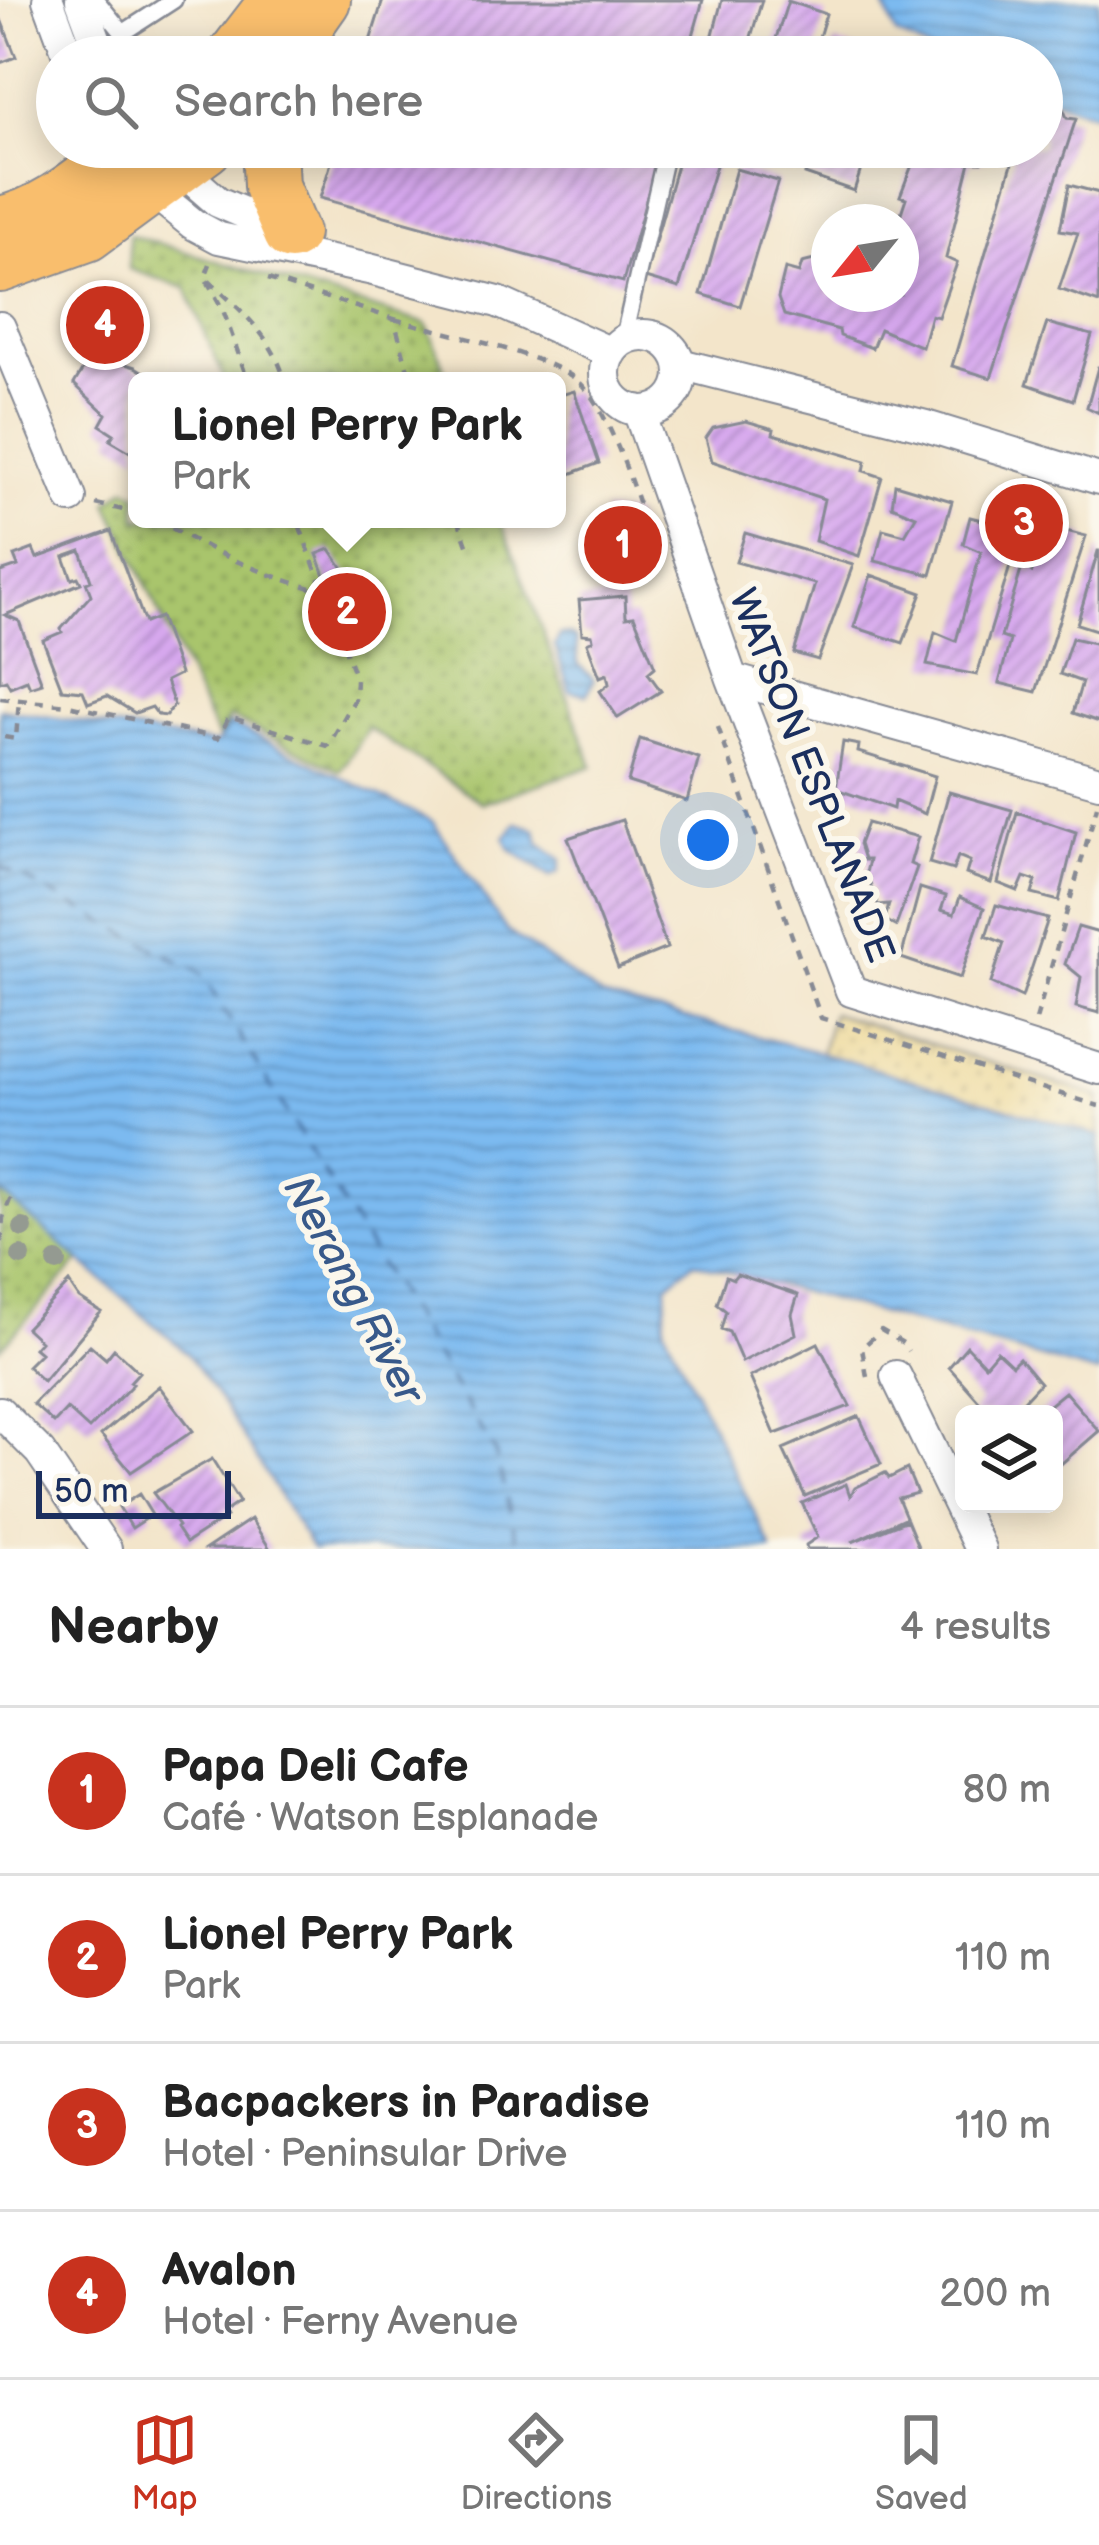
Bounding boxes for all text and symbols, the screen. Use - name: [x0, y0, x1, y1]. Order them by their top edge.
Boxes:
- search box: [36, 36, 1063, 168]
- icon: search: [78, 69, 144, 135]
- text: Search here: [174, 75, 423, 130]
- north arrow: [811, 204, 919, 312]
- pin: 4: [66, 280, 144, 370]
- popup: [128, 372, 566, 528]
- text: Lionel Perry Park: [172, 399, 522, 454]
- text: Park: [172, 454, 250, 501]
- pin: 3: [985, 478, 1063, 568]
- pin: 1: [584, 500, 662, 590]
- pin: 2: [308, 567, 386, 657]
- street label: WATSON ESPLANADE: [718, 582, 904, 969]
- your location: [678, 810, 738, 870]
- water label: Nerang River: [272, 1168, 435, 1415]
- map controls: [955, 1405, 1063, 1513]
- button: layers: [955, 1405, 1063, 1513]
- scale bar: [36, 1465, 231, 1518]
- text: 50 m: [54, 1472, 129, 1512]
- text: Nearby: [48, 1597, 219, 1658]
- text: 4 results: [900, 1604, 1051, 1651]
- text: Papa Deli Cafe: [162, 1740, 469, 1795]
- text: 1: [79, 1767, 95, 1814]
- text: 80 m: [963, 1767, 1051, 1814]
- text: Café · Watson Esplanade: [162, 1795, 598, 1842]
- text: Lionel Perry Park: [162, 1908, 513, 1963]
- text: 2: [75, 1935, 99, 1982]
- text: 110 m: [955, 1935, 1051, 1982]
- text: Park: [162, 1963, 240, 2010]
- text: Bacpackers in Paradise: [162, 2076, 650, 2131]
- text: 3: [76, 2103, 98, 2150]
- text: 110 m: [955, 2103, 1051, 2150]
- text: Hotel · Peninsular Drive: [162, 2131, 567, 2178]
- text: Avalon: [162, 2244, 297, 2299]
- text: 4: [76, 2271, 98, 2318]
- text: 200 m: [939, 2271, 1051, 2318]
- text: Hotel · Ferny Avenue: [162, 2299, 518, 2346]
- tab: Map: [131, 2407, 198, 2519]
- tab: Directions: [460, 2407, 612, 2519]
- tab: Saved: [875, 2407, 968, 2519]

